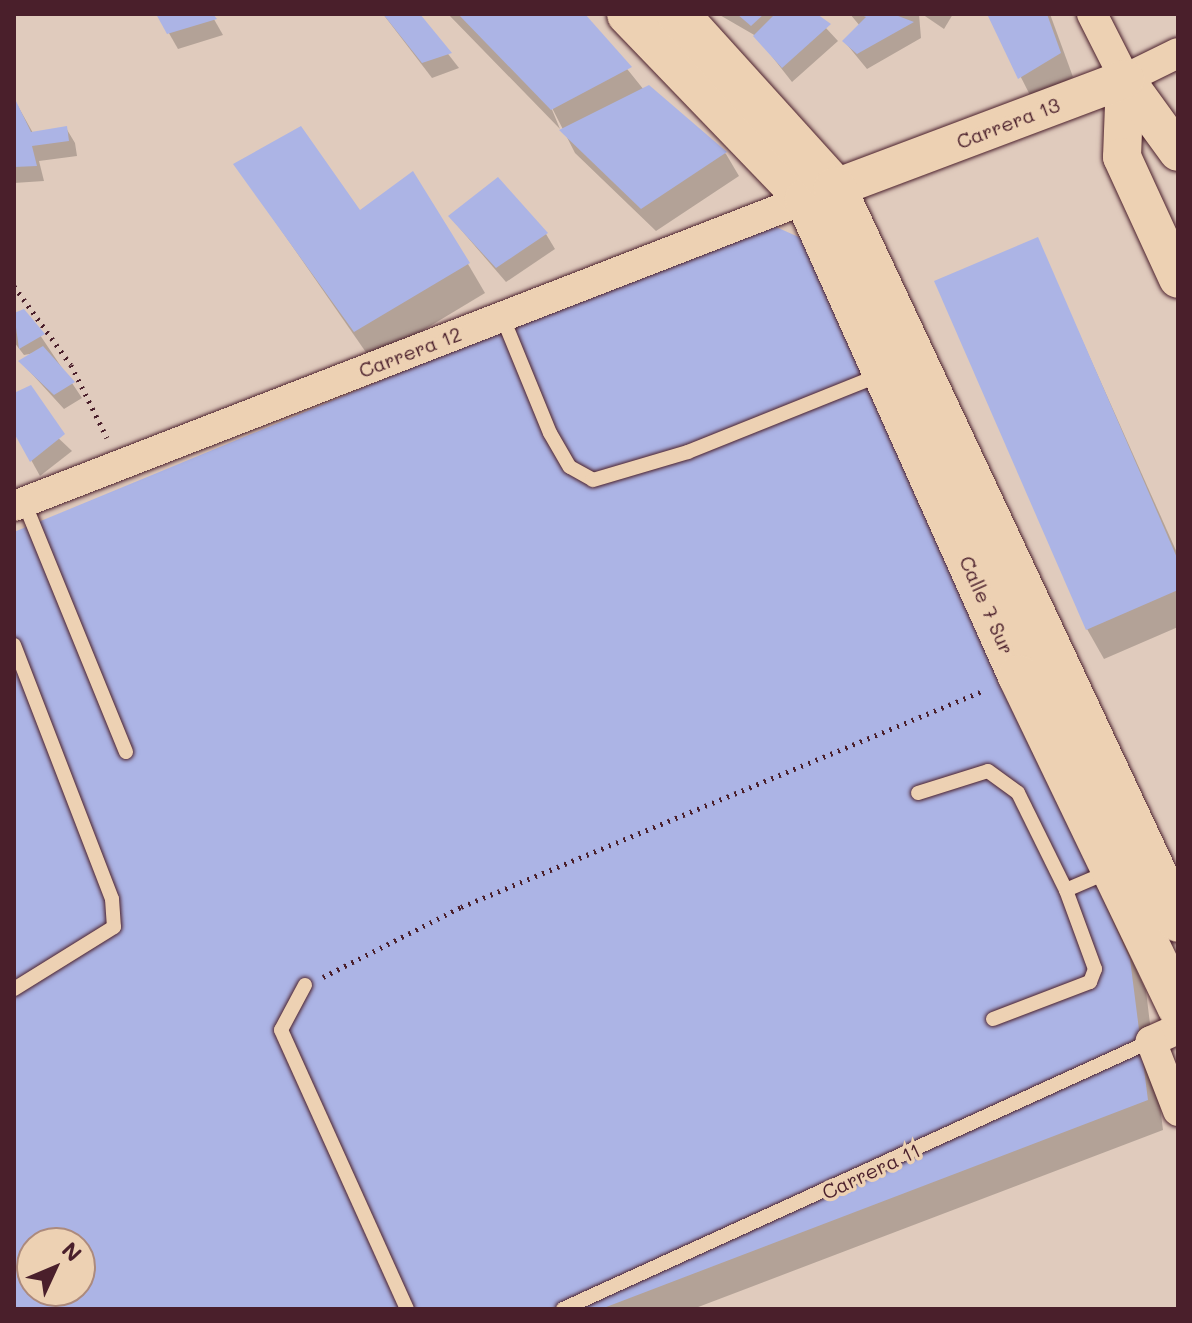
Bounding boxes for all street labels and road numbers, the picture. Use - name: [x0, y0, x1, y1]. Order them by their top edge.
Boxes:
- street label: Carrera 13: [953, 92, 1063, 154]
- street label: Carrera 12: [355, 321, 465, 383]
- street label: Calle 7 Sur: [955, 552, 1019, 658]
- street label: Carrera 11: [818, 1138, 924, 1204]

